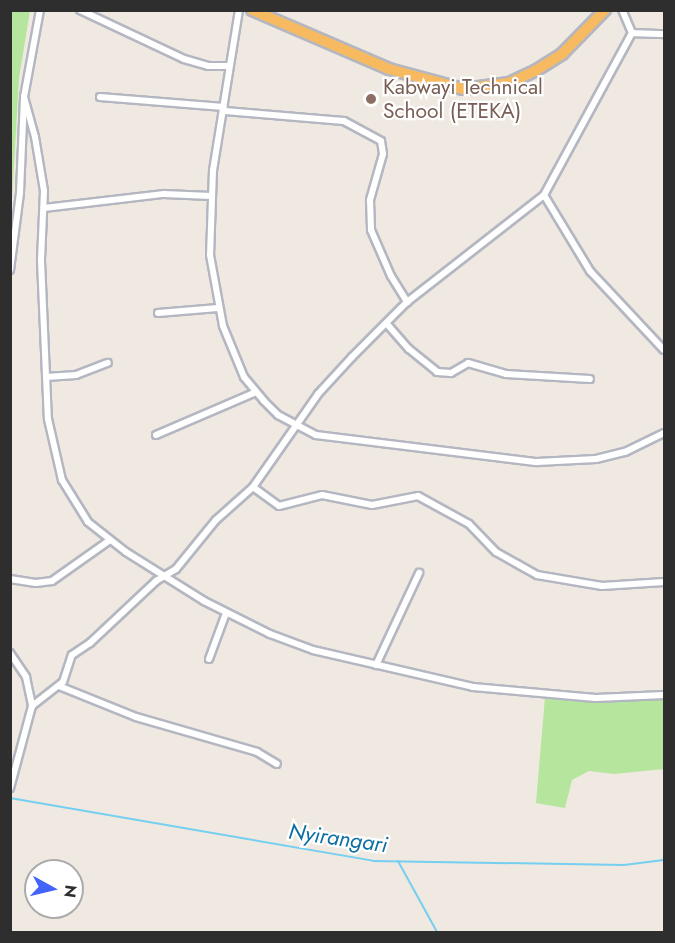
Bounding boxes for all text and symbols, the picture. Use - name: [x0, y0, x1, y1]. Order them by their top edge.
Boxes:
- place label: Kabwayi Technical School (ETEKA): [383, 74, 543, 124]
- marker: Kabwayi Technical School (ETEKA): [364, 92, 378, 106]
- water label: Nyirangari: [287, 818, 389, 858]
- north arrow: [24, 859, 84, 919]
- text: N: [58, 883, 83, 899]

